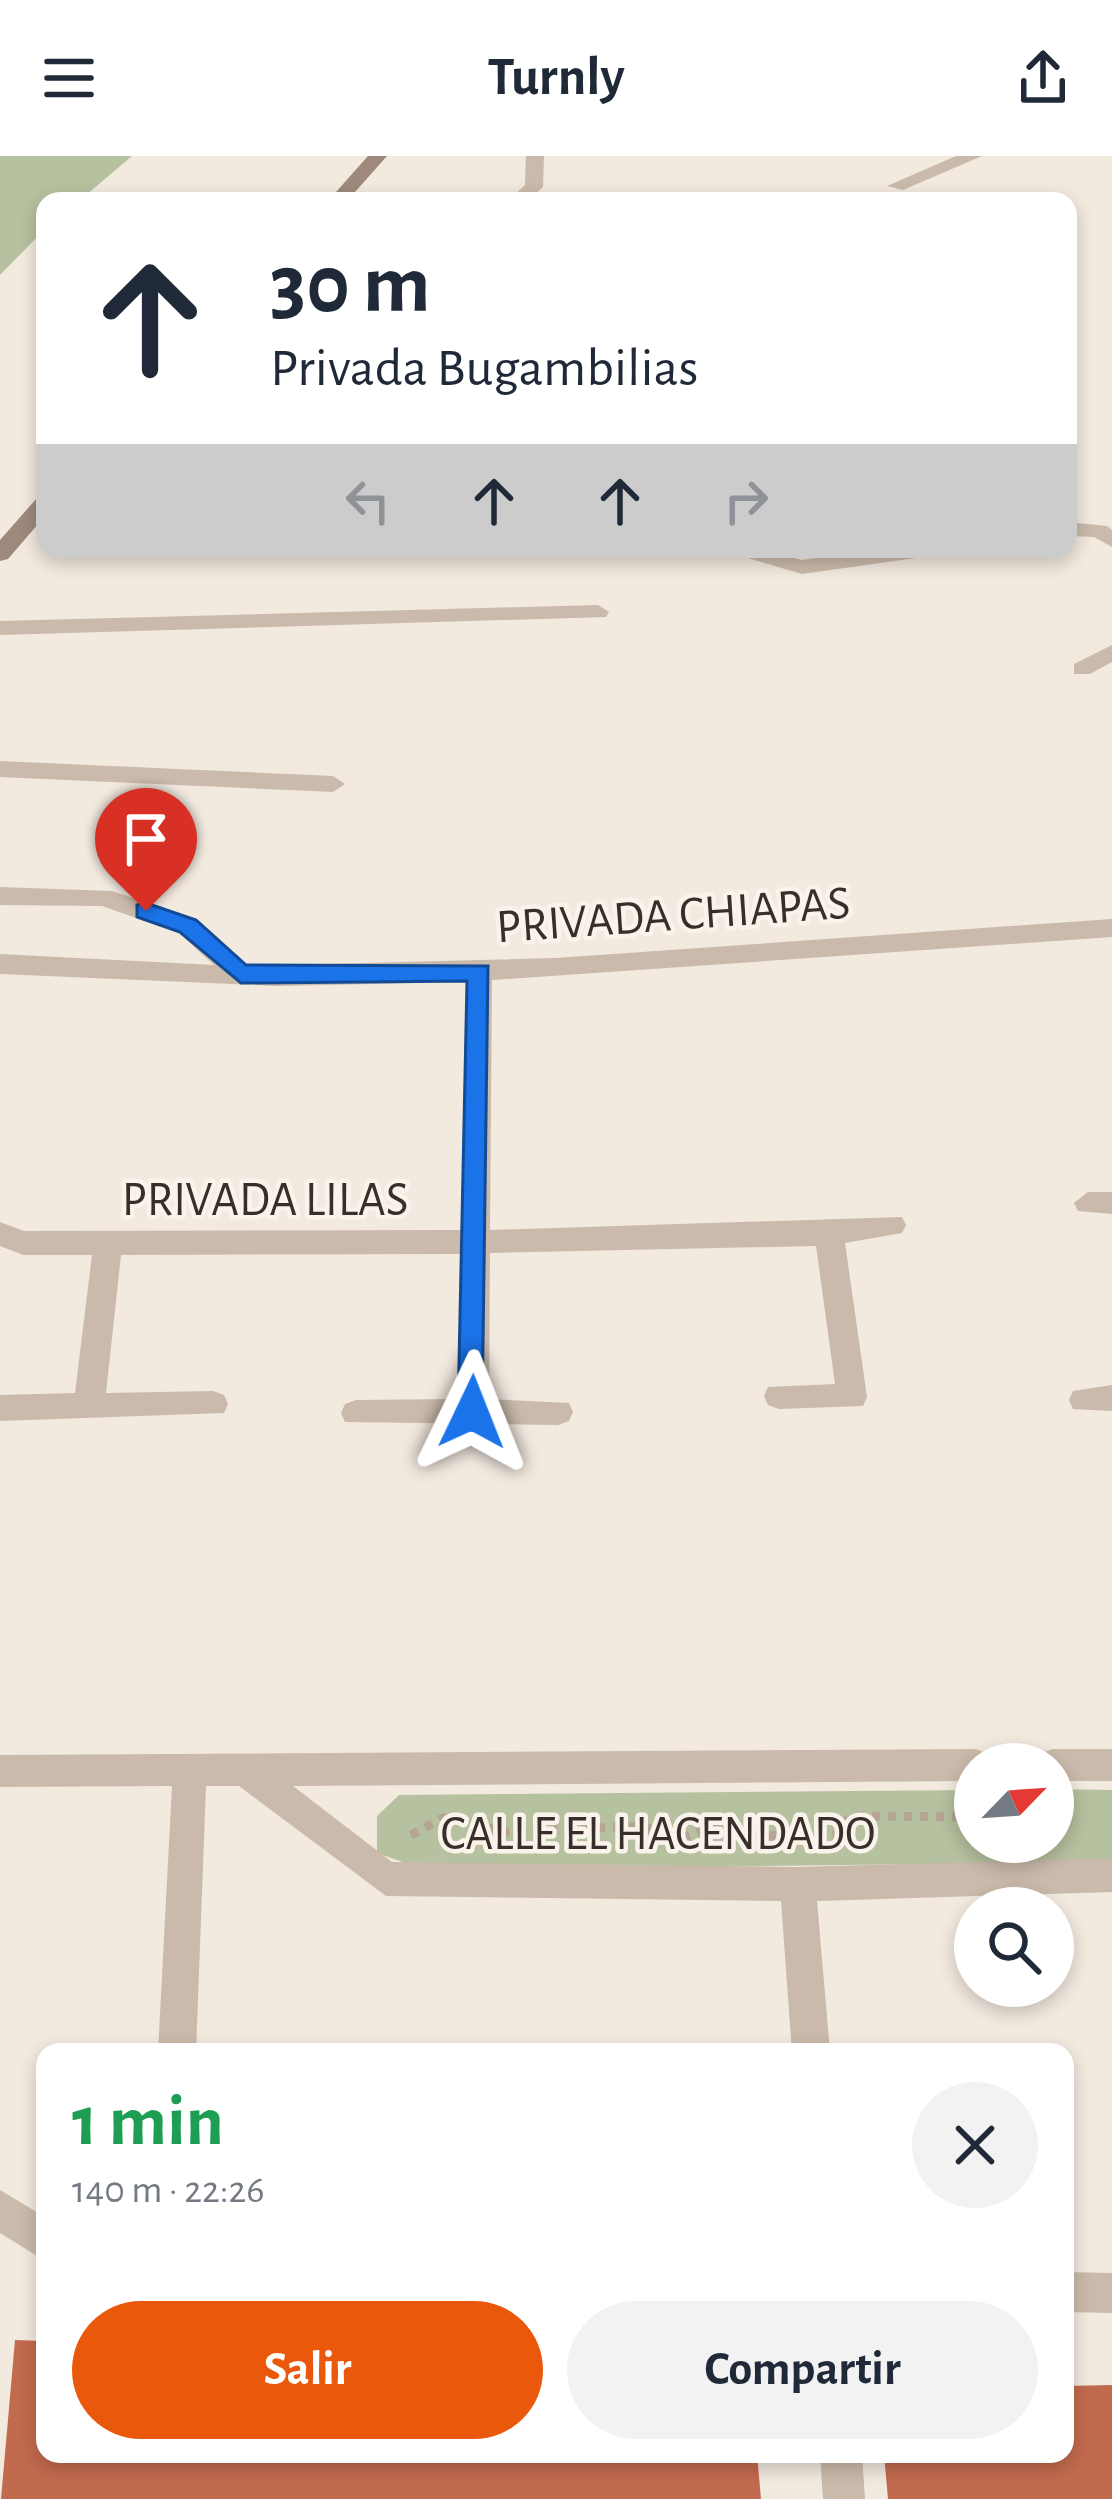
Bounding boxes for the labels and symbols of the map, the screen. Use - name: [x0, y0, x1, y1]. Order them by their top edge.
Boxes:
- pin: [95, 788, 197, 911]
- street label: PRIVADA CHIAPAS: [495, 880, 852, 952]
- street label: PRIVADA LILAS: [122, 1177, 408, 1225]
- position arrow: [409, 1349, 535, 1475]
- north arrow: [954, 1743, 1074, 1863]
- street label: CALLE EL HACENDADO: [440, 1811, 876, 1859]

